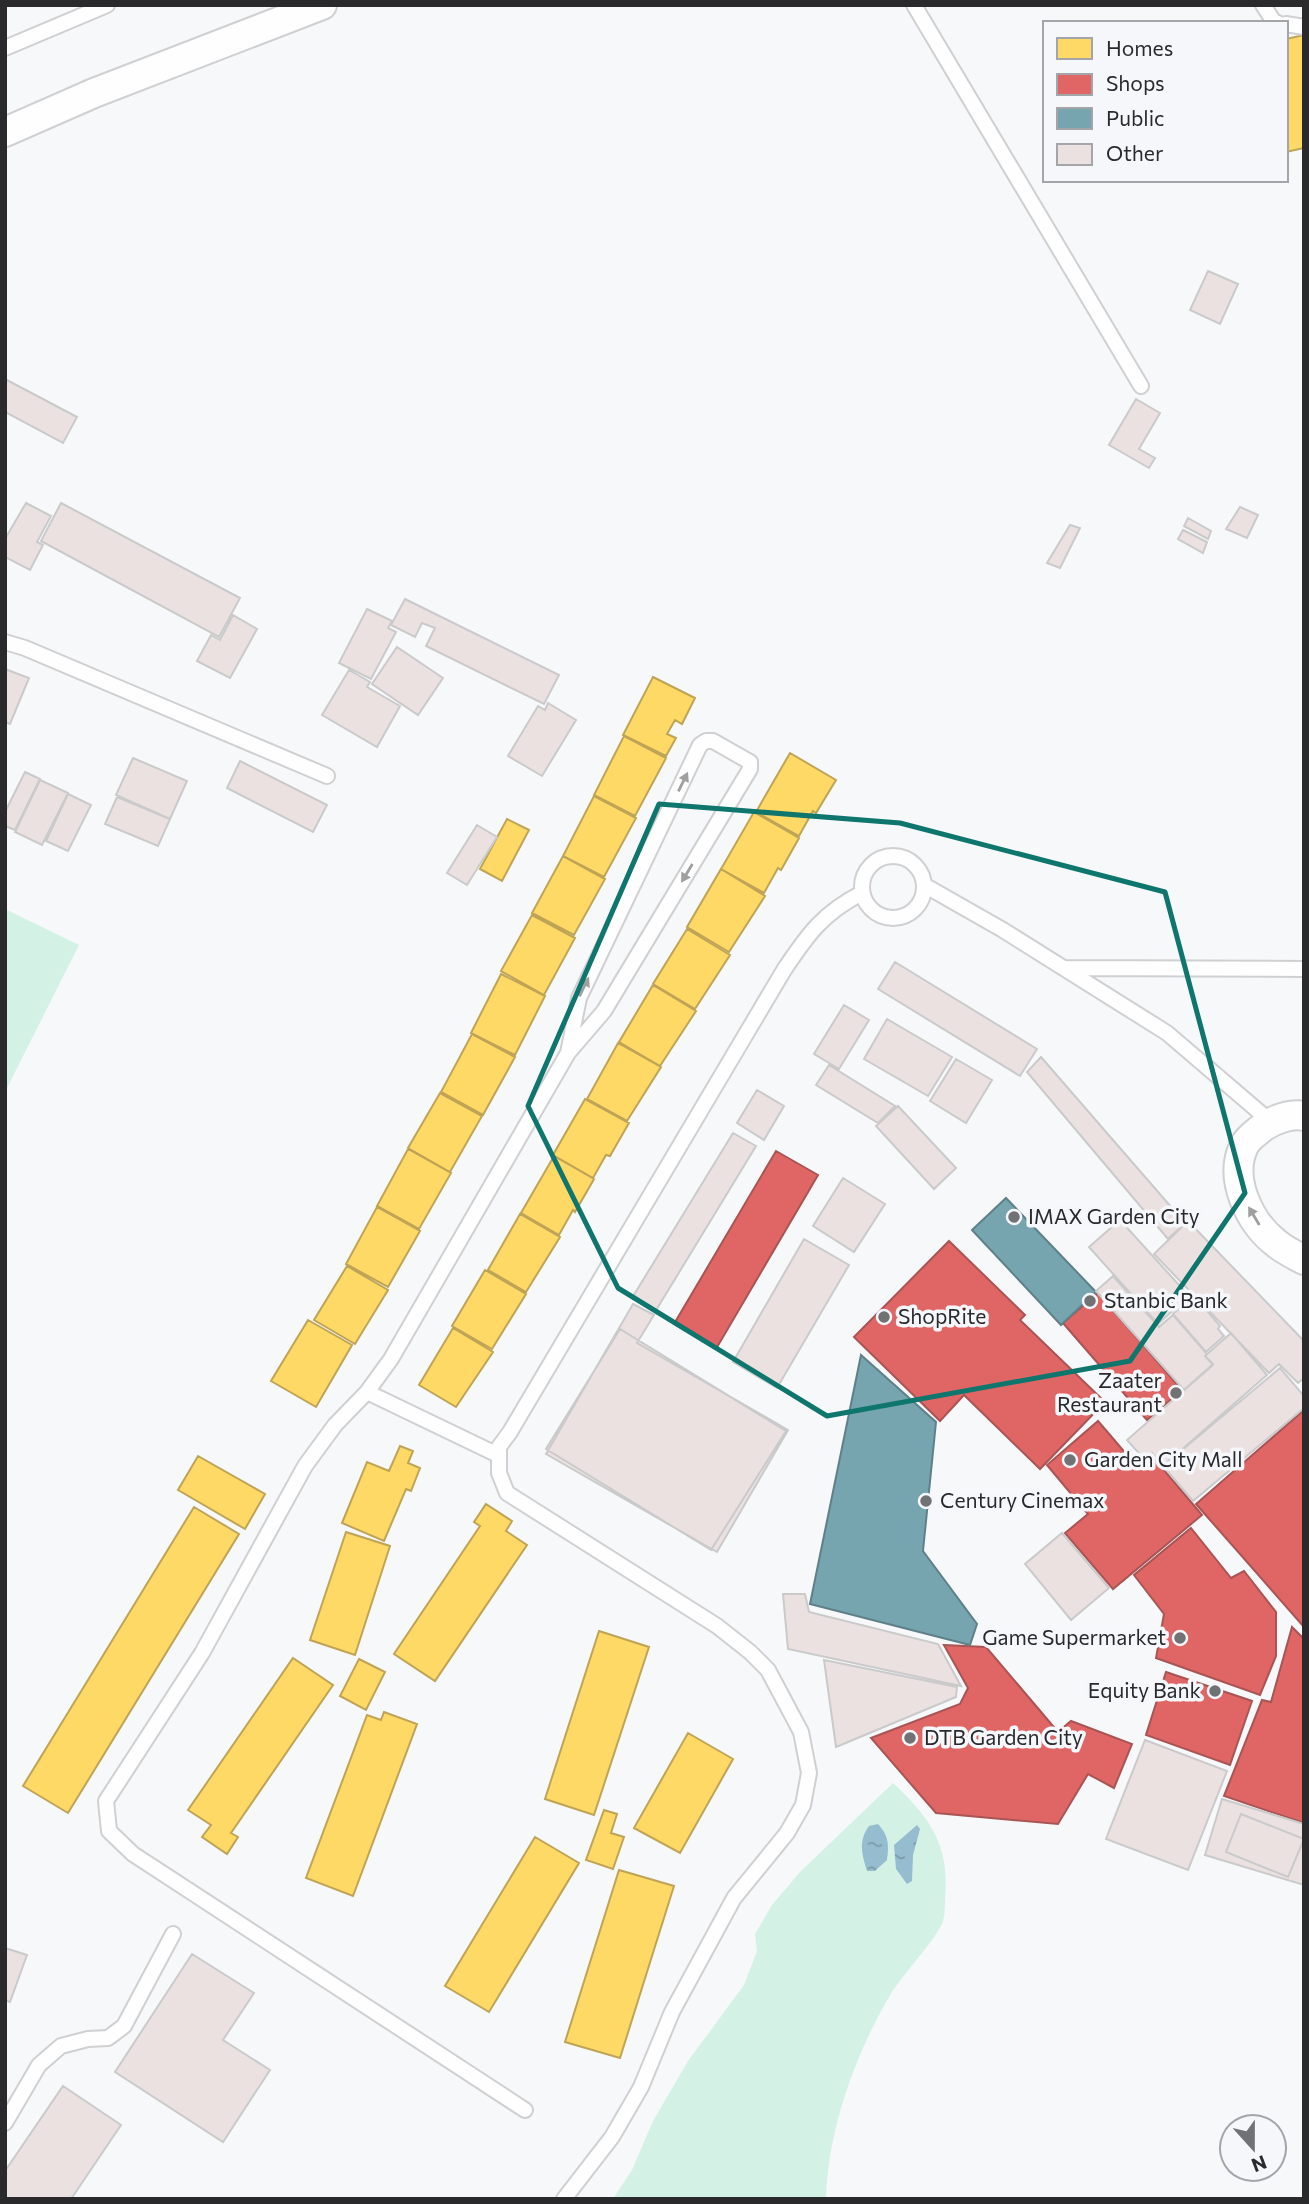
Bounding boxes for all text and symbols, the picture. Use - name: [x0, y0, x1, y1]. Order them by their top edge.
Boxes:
- legend: [1043, 21, 1288, 182]
- text: Homes: [1106, 35, 1173, 60]
- text: Shops: [1106, 70, 1165, 95]
- text: Public: [1106, 105, 1164, 130]
- text: Other: [1106, 140, 1163, 165]
- one-way arrow: [677, 772, 688, 792]
- one-way arrow: [681, 864, 693, 883]
- one-way arrow: [579, 977, 590, 997]
- place label: IMAX Garden City: [1028, 1203, 1200, 1228]
- one-way arrow: [1247, 1206, 1260, 1225]
- marker: IMAX Garden City: [1006, 1209, 1022, 1225]
- place label: Stanbic Bank: [1104, 1287, 1228, 1312]
- marker: Stanbic Bank: [1082, 1293, 1098, 1309]
- place label: ShopRite: [898, 1303, 986, 1328]
- marker: ShopRite: [876, 1309, 892, 1325]
- place label: Zaater Restaurant: [1057, 1367, 1162, 1416]
- marker: Zaater Restaurant: [1168, 1385, 1184, 1401]
- place label: Garden City Mall: [1084, 1446, 1243, 1471]
- marker: Garden City Mall: [1062, 1452, 1078, 1468]
- place label: Century Cinemax: [940, 1487, 1104, 1512]
- marker: Century Cinemax: [918, 1493, 934, 1509]
- place label: Game Supermarket: [982, 1624, 1166, 1649]
- marker: Game Supermarket: [1172, 1630, 1188, 1646]
- place label: Equity Bank: [1088, 1677, 1201, 1702]
- marker: Equity Bank: [1207, 1683, 1223, 1699]
- place label: DTB Garden City: [924, 1724, 1083, 1749]
- marker: DTB Garden City: [902, 1730, 918, 1746]
- north arrow: [1218, 2113, 1288, 2183]
- text: N: [1248, 2151, 1270, 2178]

